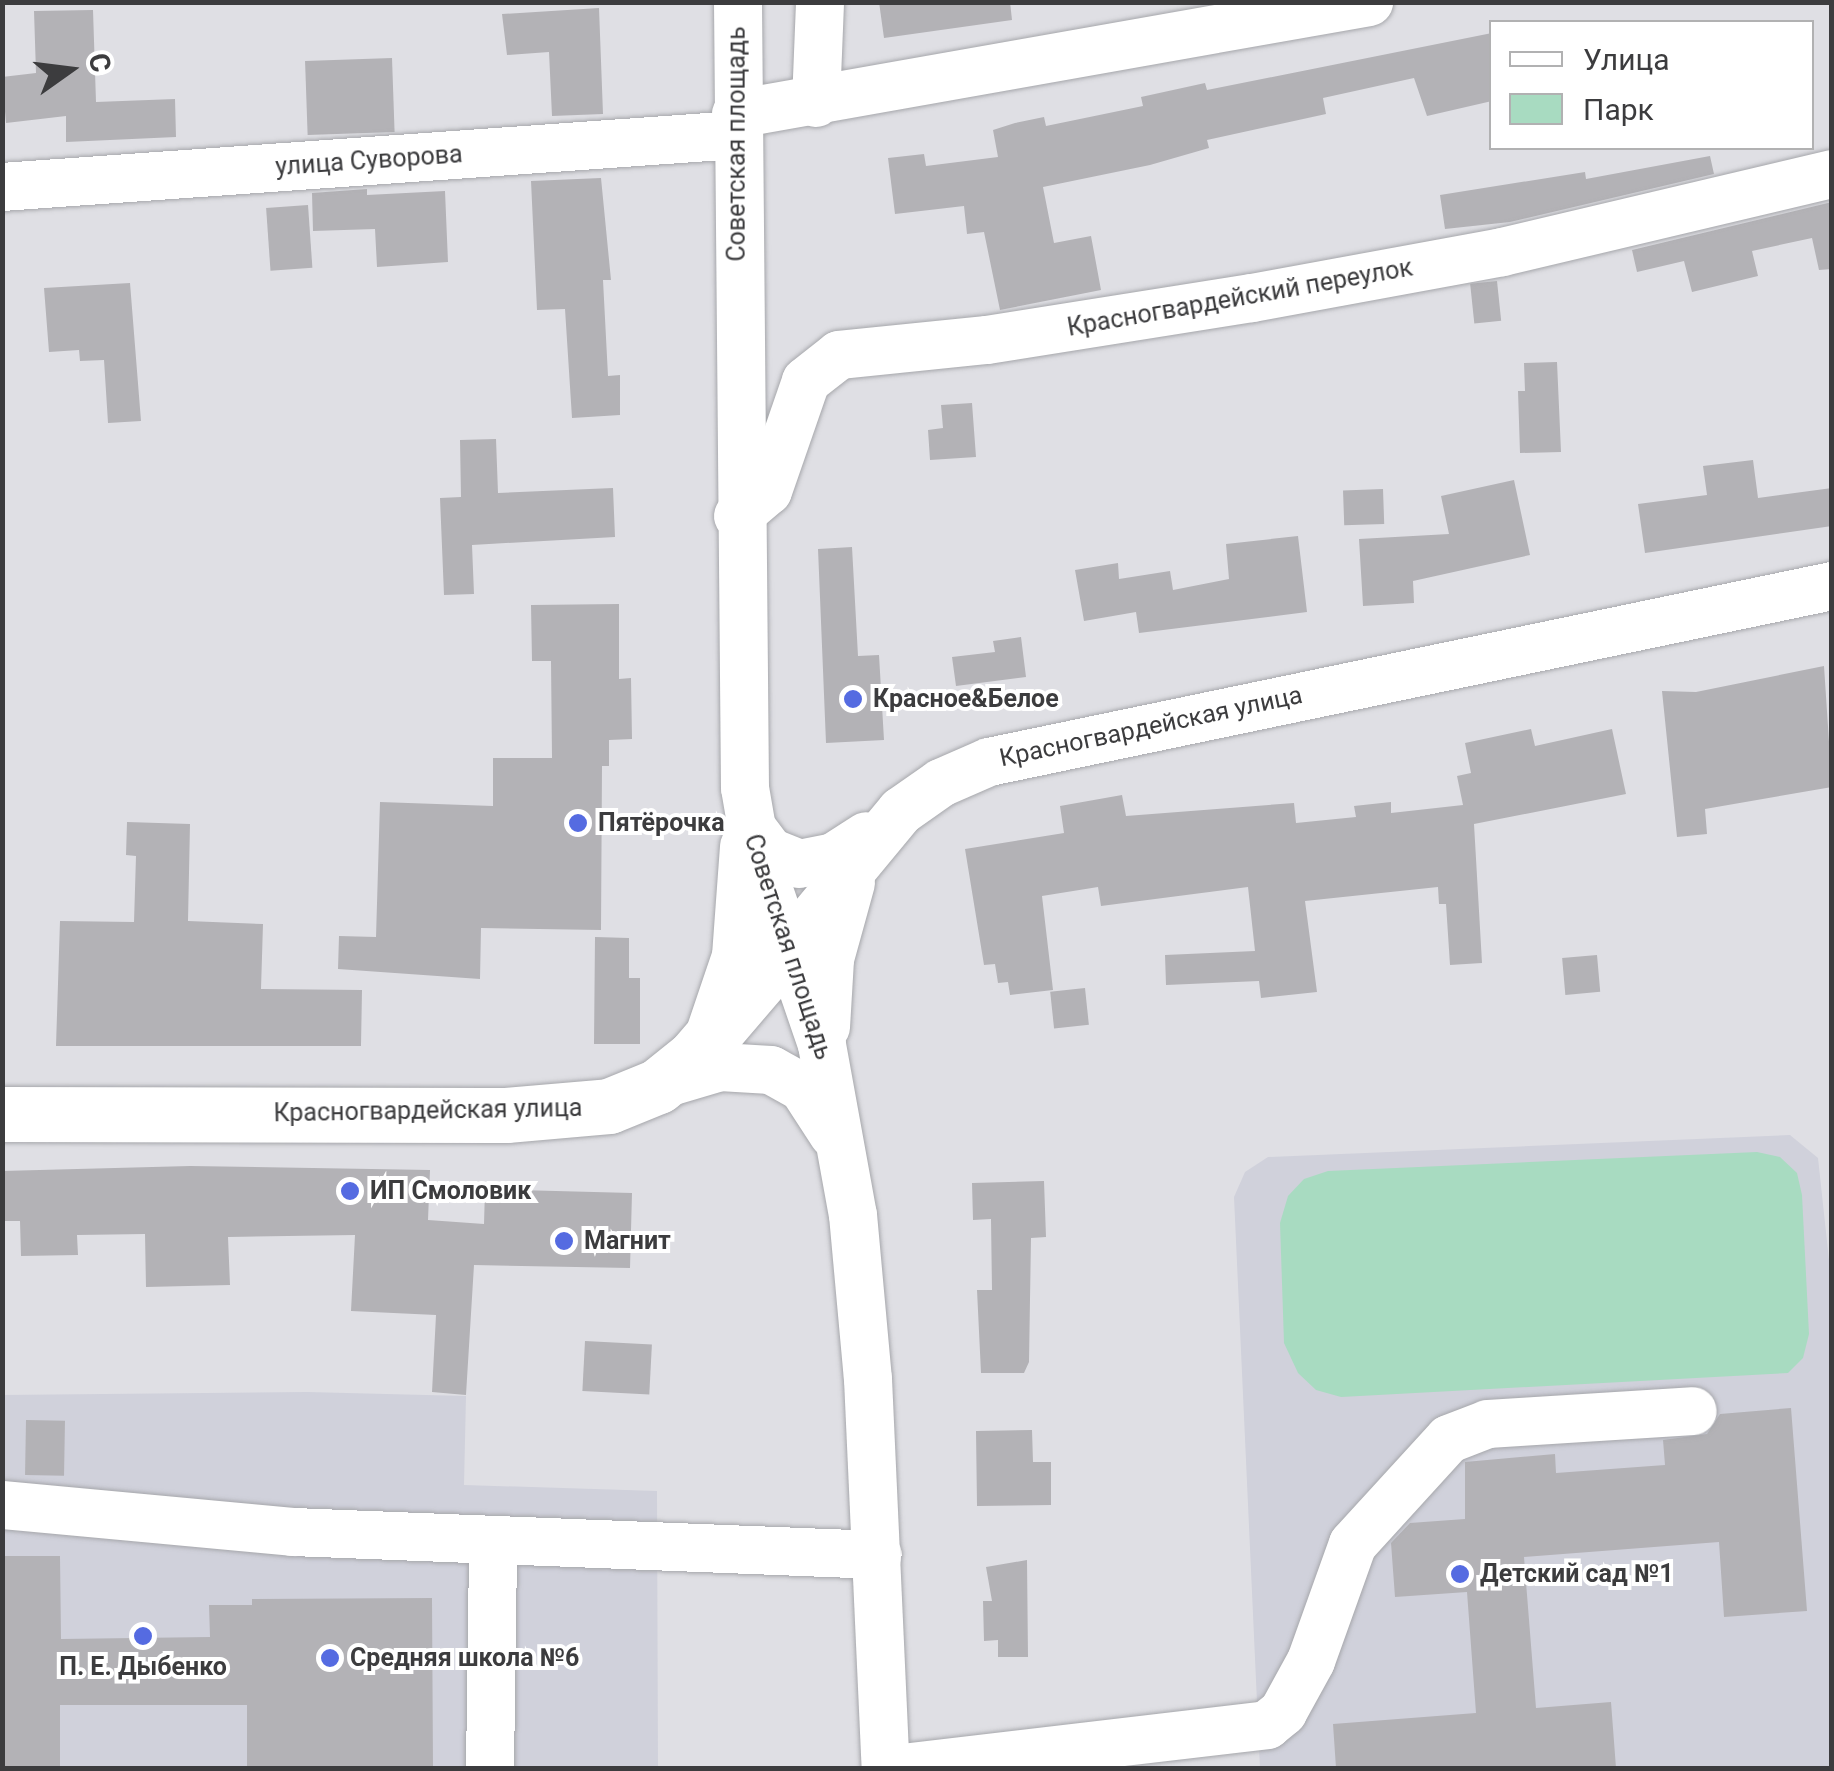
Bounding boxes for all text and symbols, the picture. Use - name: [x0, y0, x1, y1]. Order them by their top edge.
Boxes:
- north arrow: [20, 20, 120, 120]
- legend: [1489, 20, 1814, 150]
- street label: Советская площадь: [722, 26, 752, 262]
- text: Улица: [1583, 42, 1670, 77]
- text: С: [81, 50, 118, 75]
- text: Парк: [1583, 92, 1654, 127]
- street label: улица Суворова: [274, 139, 464, 183]
- street label: Красногвардейский переулок: [1065, 253, 1415, 343]
- street label: Красногвардейская улица: [997, 680, 1305, 774]
- place label: Красное&Белое: [873, 684, 1059, 714]
- marker: Красное&Белое: [842, 688, 864, 710]
- place label: Пятёрочка: [598, 808, 725, 838]
- marker: Пятёрочка: [567, 812, 589, 834]
- street label: Советская площадь: [737, 831, 839, 1063]
- street label: Красногвардейская улица: [273, 1093, 583, 1129]
- place label: ИП Смоловик: [370, 1176, 531, 1206]
- marker: ИП Смоловик: [339, 1180, 361, 1202]
- place label: Магнит: [584, 1226, 671, 1256]
- marker: Магнит: [553, 1230, 575, 1252]
- place label: Детский сад №1: [1480, 1559, 1674, 1589]
- marker: Детский сад №1: [1449, 1563, 1471, 1585]
- marker: П. Е. Дыбенко: [132, 1625, 154, 1647]
- place label: Средняя школа №6: [350, 1643, 579, 1673]
- marker: Средняя школа №6: [319, 1647, 341, 1669]
- place label: П. Е. Дыбенко: [59, 1652, 227, 1682]

